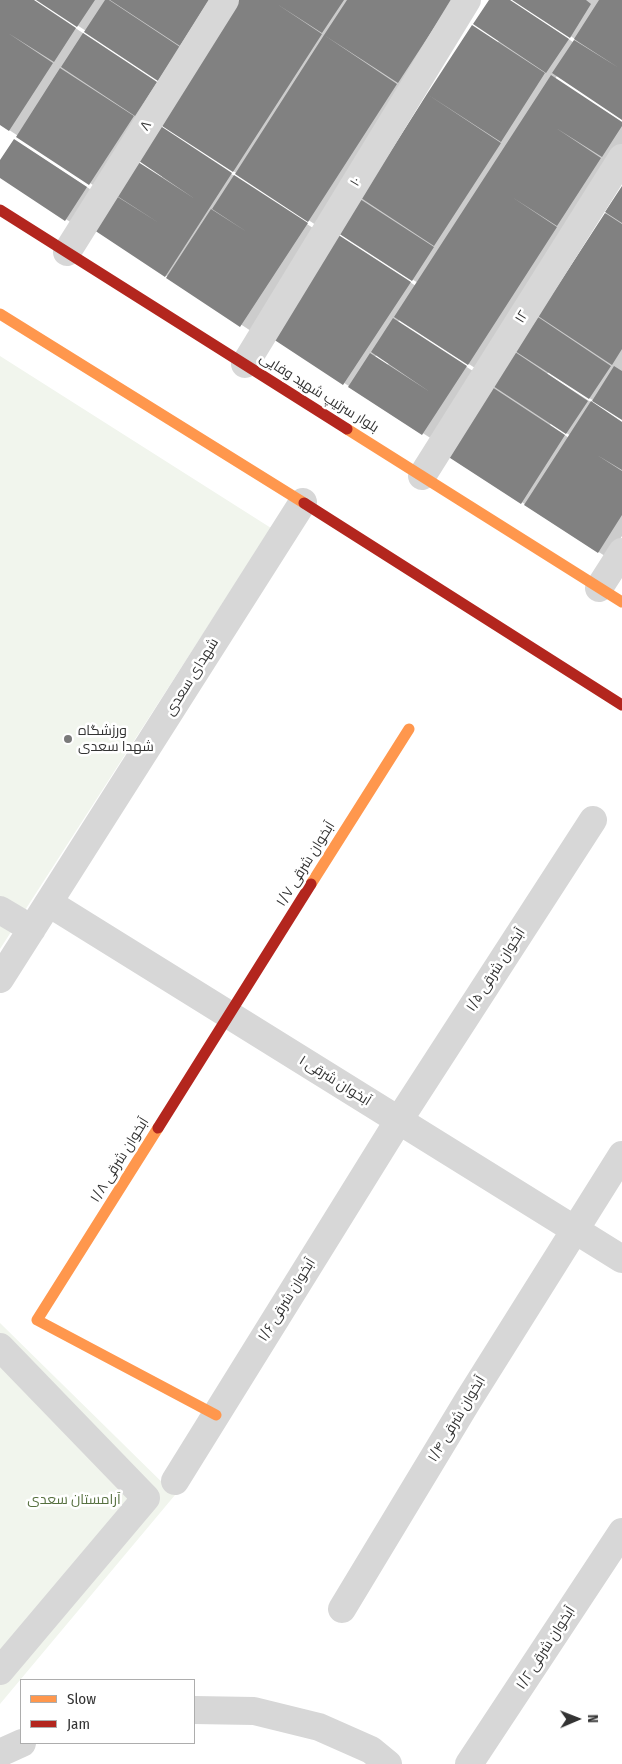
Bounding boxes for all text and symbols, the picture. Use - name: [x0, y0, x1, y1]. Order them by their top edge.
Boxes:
- street label: ۸: [137, 118, 155, 134]
- street label: ۱۰: [347, 174, 365, 190]
- street label: ۱۲: [512, 308, 532, 326]
- street label: بلوار سرتیپ شهید وفایی: [256, 350, 382, 436]
- street label: شهدای سعدی: [161, 635, 223, 719]
- place label: ورزشگاه شهدا سعدی: [78, 723, 154, 756]
- marker: ورزشگاه شهدا سعدی: [62, 733, 74, 745]
- street label: آبخوان شرقی ۱/۷: [273, 818, 339, 910]
- street label: آبخوان شرقی ۱/۵: [463, 925, 529, 1015]
- street label: آبخوان شرقی ۱: [296, 1052, 374, 1110]
- street label: آبخوان شرقی ۱/۸: [87, 1114, 153, 1206]
- street label: آبخوان شرقی ۱/۶: [255, 1255, 319, 1345]
- street label: آبخوان شرقی ۱/۴: [425, 1373, 489, 1465]
- park label: آرامستان سعدی: [27, 1492, 121, 1508]
- street label: آبخوان شرقی ۱/۲: [513, 1603, 579, 1693]
- legend: [20, 1679, 195, 1744]
- text: Slow: [67, 1690, 96, 1708]
- north arrow: [552, 1694, 602, 1744]
- text: N: [584, 1714, 601, 1723]
- text: Jam: [67, 1715, 90, 1733]

